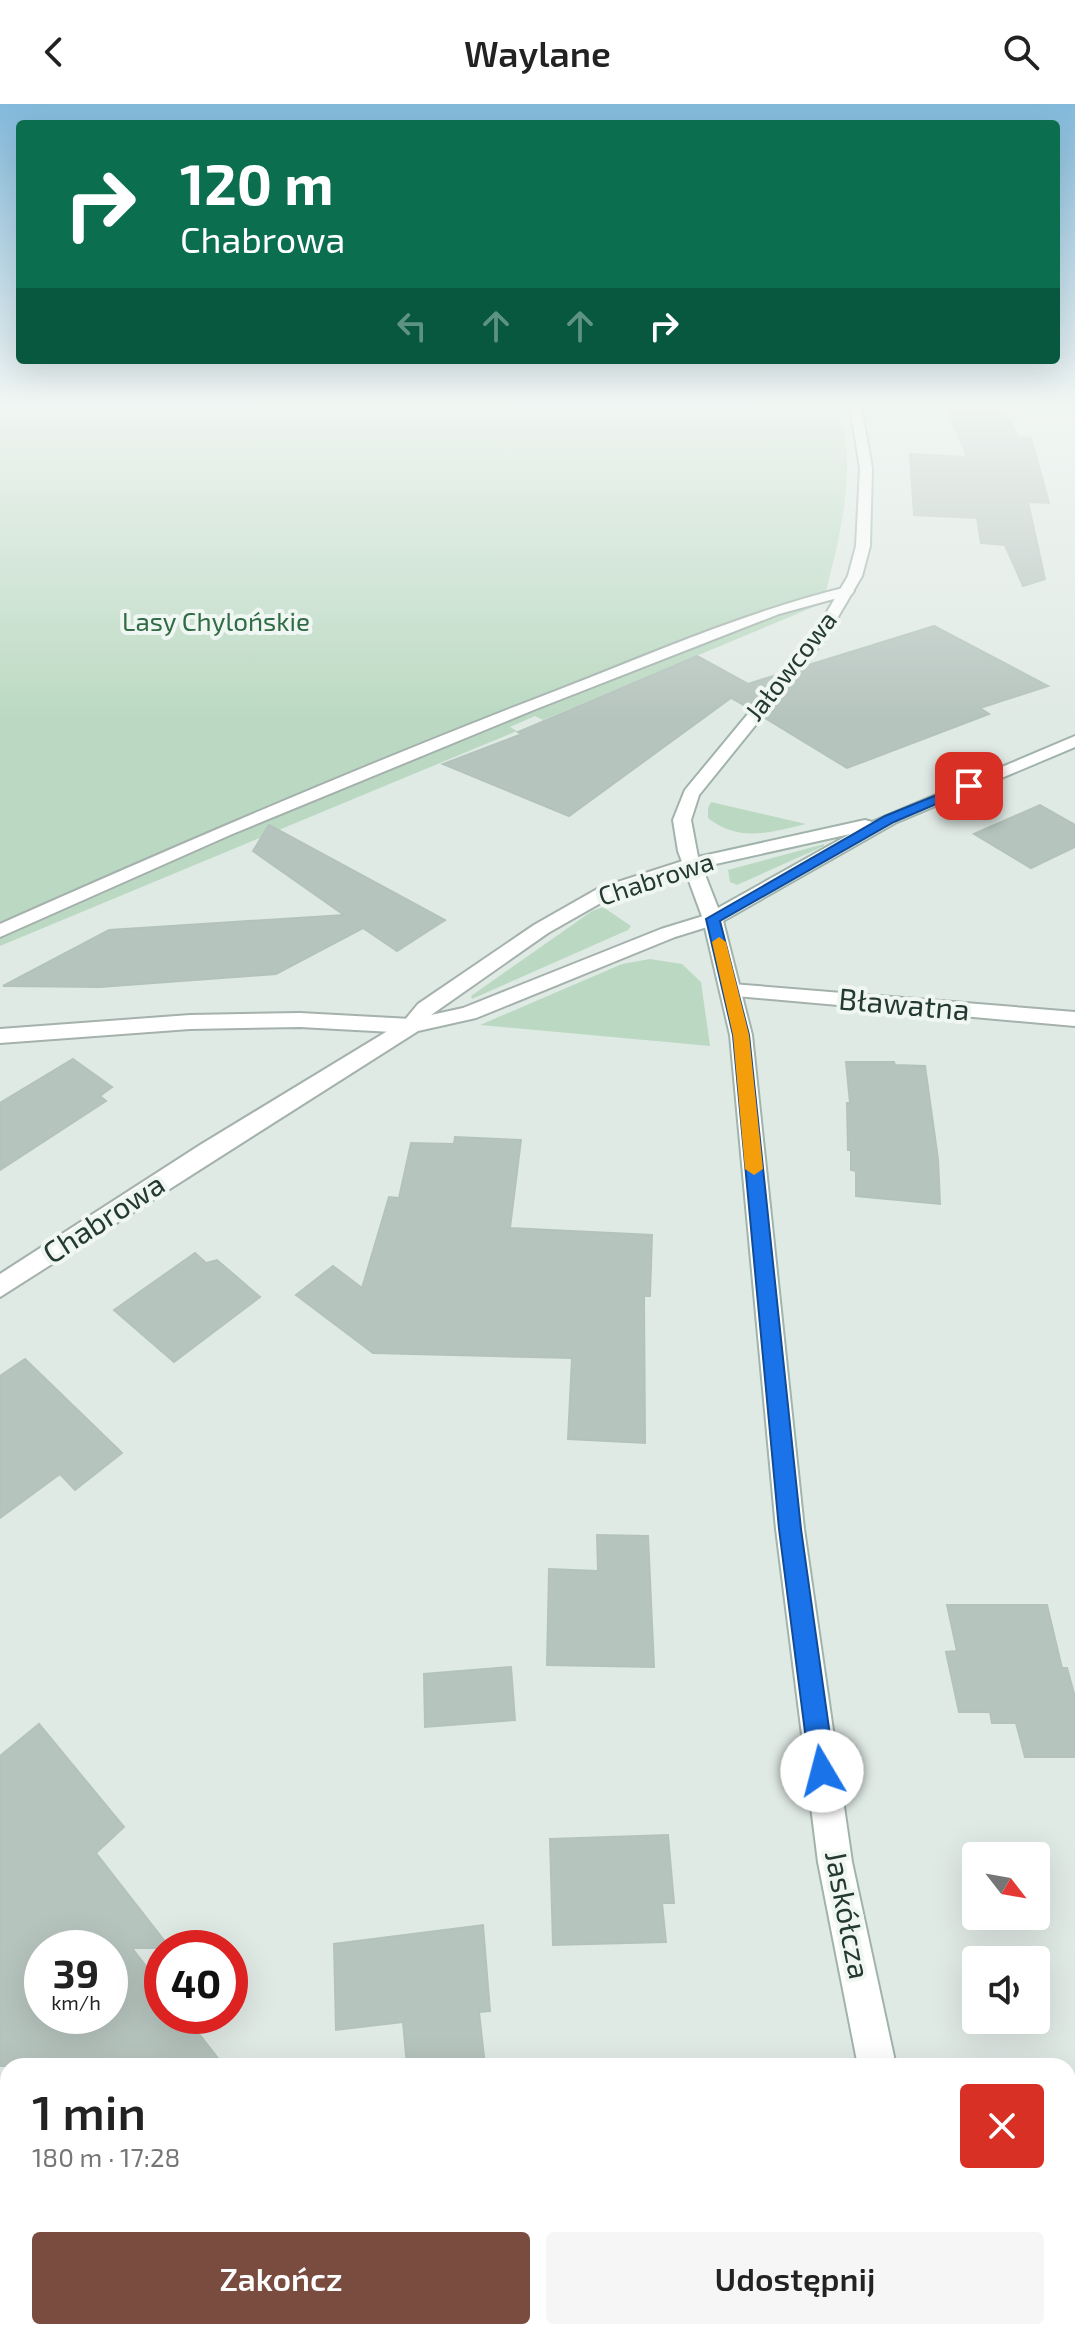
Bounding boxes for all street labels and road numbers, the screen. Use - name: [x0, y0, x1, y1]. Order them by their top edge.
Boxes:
- street label: Jałowcowa: [737, 604, 842, 726]
- street label: Chabrowa: [594, 844, 717, 911]
- street label: Bławatna: [837, 979, 971, 1027]
- street label: Chabrowa: [35, 1165, 170, 1270]
- street label: Jaskółcza: [819, 1847, 879, 1982]

